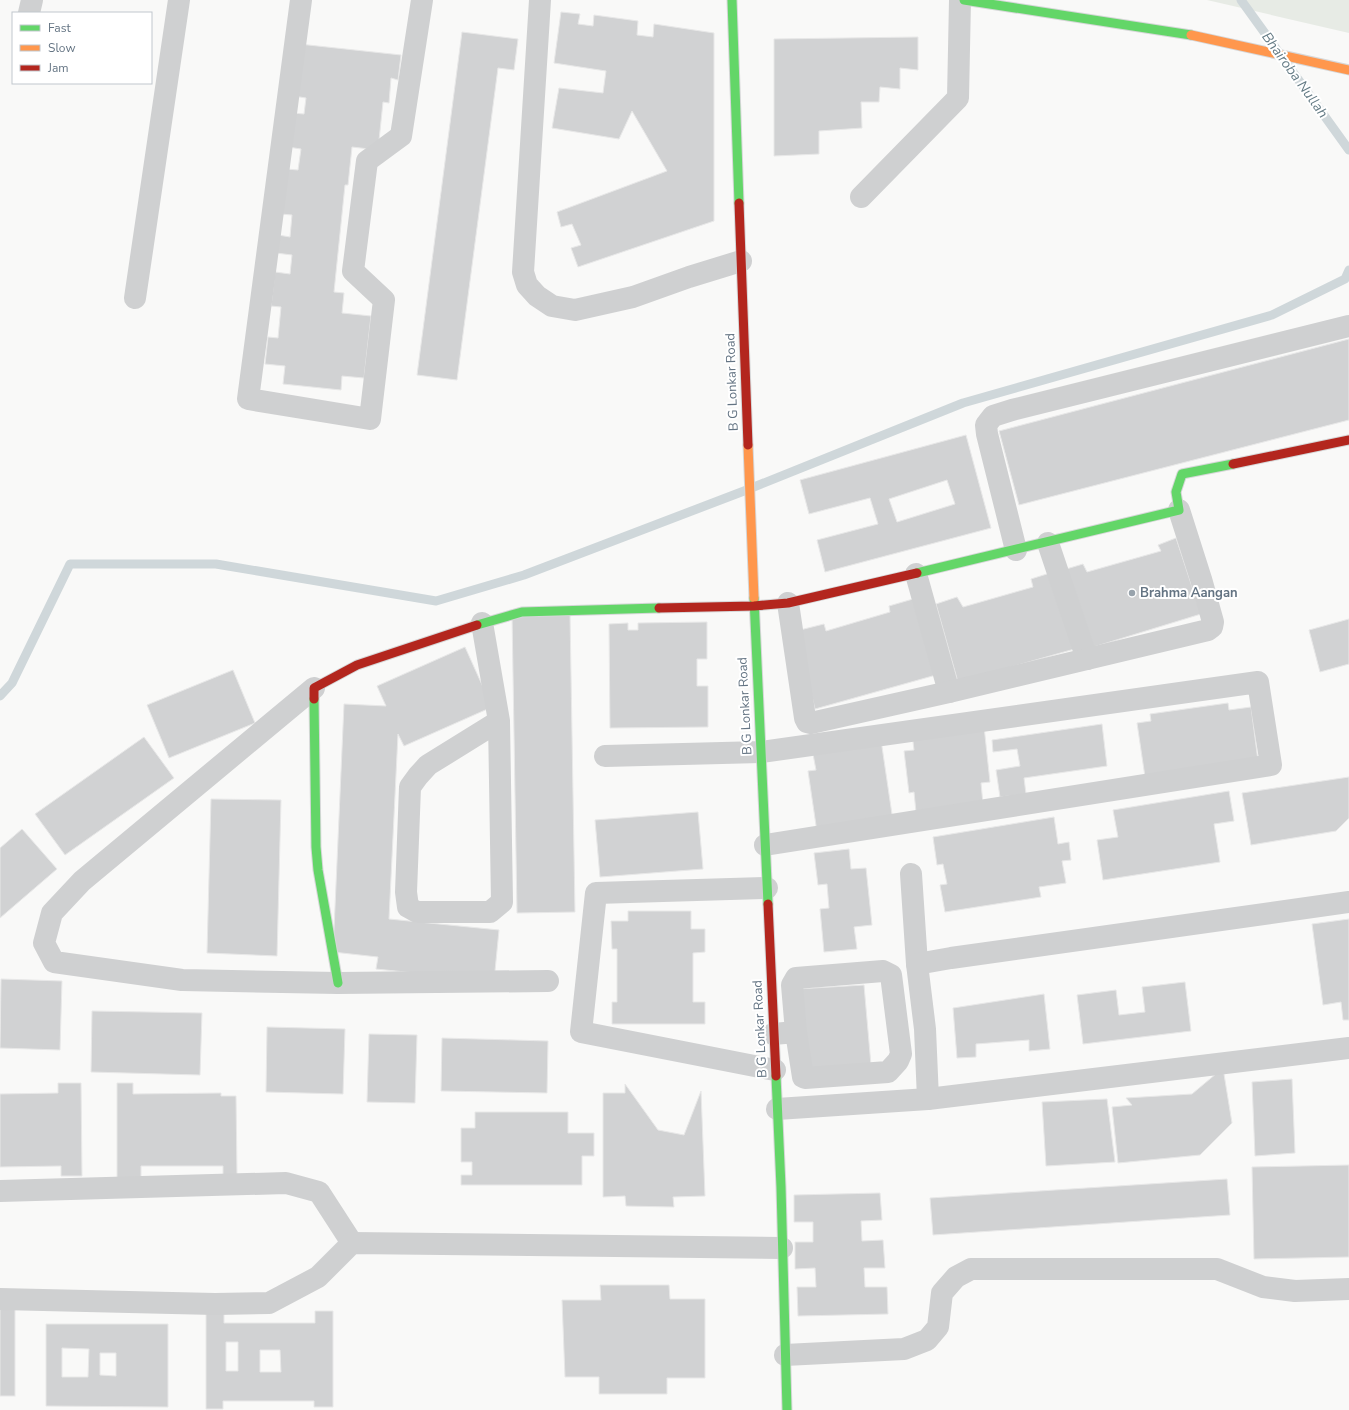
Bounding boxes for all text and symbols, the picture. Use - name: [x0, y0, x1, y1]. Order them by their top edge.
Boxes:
- legend: [12, 12, 152, 84]
- text: Fast: [48, 20, 71, 36]
- water label: Bhairoba Nullah: [1257, 28, 1333, 122]
- text: Slow: [48, 40, 76, 56]
- text: Jam: [47, 60, 69, 76]
- street label: B G Lonkar Road: [721, 333, 743, 431]
- place label: Brahma Aangan: [1140, 584, 1238, 602]
- marker: Brahma Aangan: [1127, 588, 1137, 598]
- street label: B G Lonkar Road: [733, 657, 757, 755]
- street label: B G Lonkar Road: [748, 980, 772, 1078]

